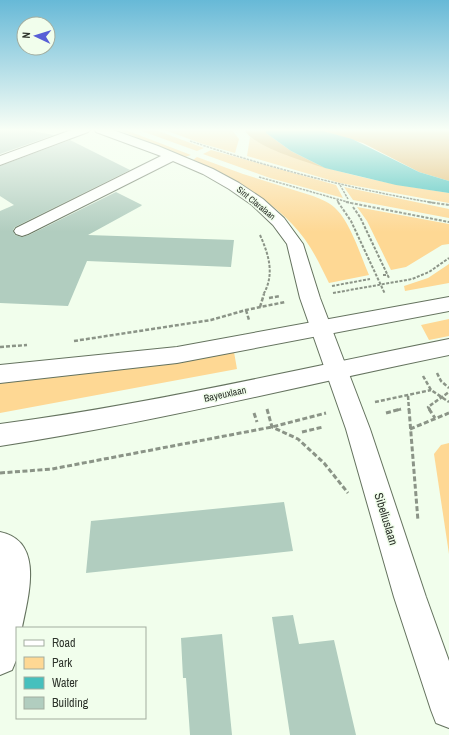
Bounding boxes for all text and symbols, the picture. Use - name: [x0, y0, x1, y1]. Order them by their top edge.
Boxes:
- north arrow: [16, 16, 56, 56]
- text: N: [19, 32, 33, 39]
- street label: Sint Claralaan: [234, 184, 278, 222]
- street label: Bayeuxlaan: [203, 383, 247, 405]
- street label: Sibeliuslaan: [370, 491, 402, 547]
- legend: [16, 627, 146, 719]
- text: Road: [52, 635, 76, 651]
- text: Park: [52, 655, 72, 671]
- text: Water: [52, 675, 79, 691]
- text: Building: [52, 695, 89, 711]

